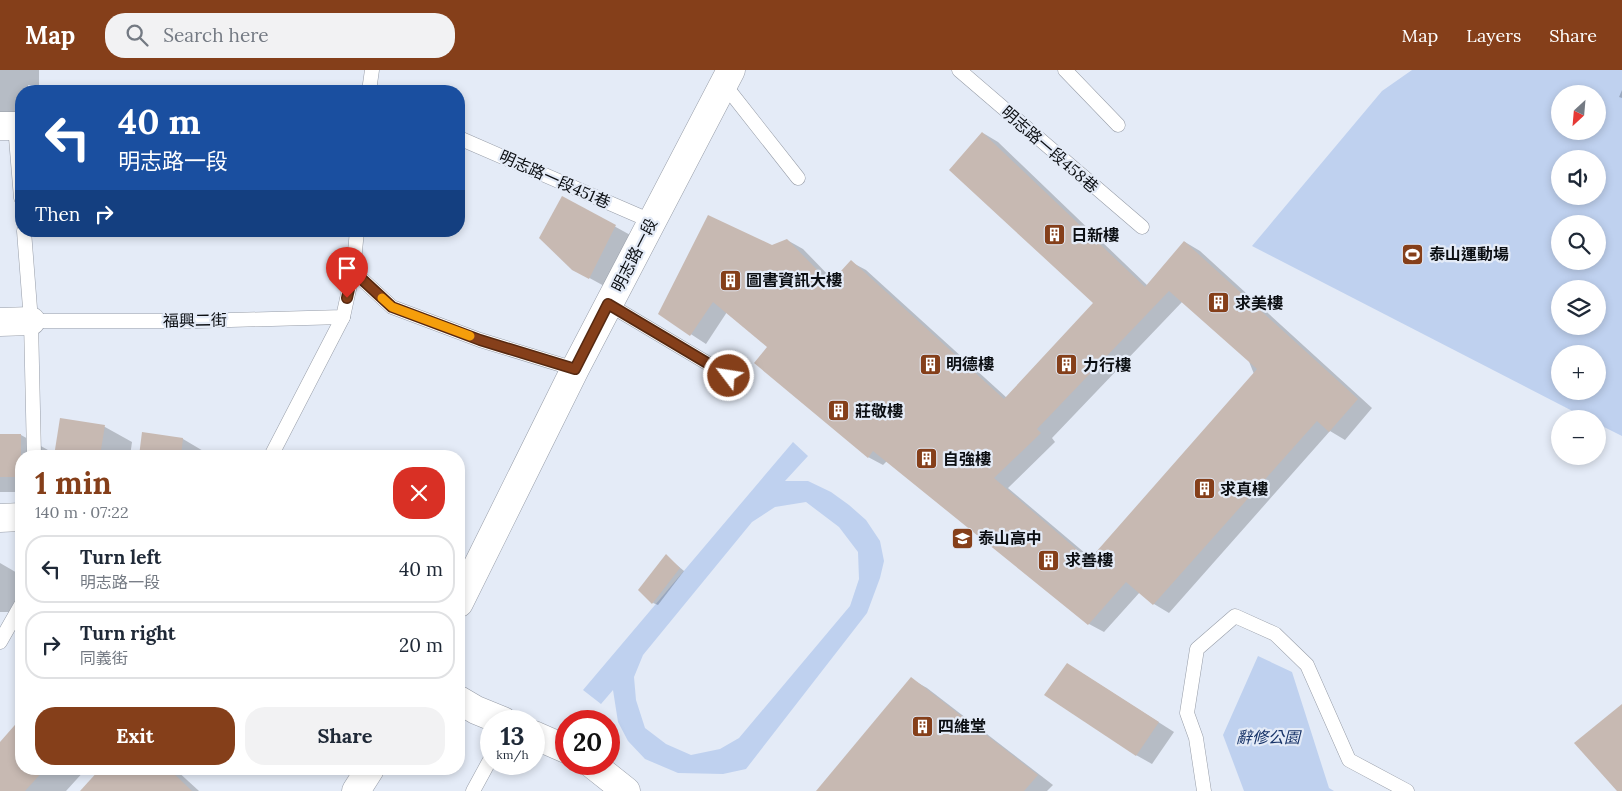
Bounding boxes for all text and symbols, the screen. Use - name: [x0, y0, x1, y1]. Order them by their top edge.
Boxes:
- search box: [105, 13, 455, 58]
- text: Map: [25, 20, 75, 51]
- icon: search: [123, 21, 151, 49]
- text: Search here: [163, 23, 269, 47]
- text: Map: [1402, 24, 1438, 47]
- text: Layers: [1466, 24, 1521, 47]
- text: Share: [1549, 24, 1597, 47]
- north arrow: [1551, 85, 1606, 140]
- map controls: [1551, 85, 1606, 465]
- text: 40 m: [118, 99, 201, 144]
- street label: 明志路一段458巷: [997, 101, 1103, 197]
- icon: left: [35, 105, 100, 170]
- street label: 明志路一段451巷: [496, 146, 614, 212]
- text: 明志路一段: [118, 147, 228, 175]
- button: sound: [1551, 150, 1606, 205]
- icon: right: [90, 200, 118, 228]
- text: Then: [35, 202, 80, 226]
- street label: 明志路一段: [607, 215, 661, 295]
- button: search: [1551, 215, 1606, 270]
- building icon: 日新樓: [1043, 223, 1067, 247]
- place label: 日新樓: [1071, 225, 1119, 245]
- sports icon: 泰山運動場: [1401, 242, 1425, 266]
- place label: 泰山運動場: [1429, 244, 1509, 264]
- pin: [326, 247, 368, 298]
- icon: arrive: [333, 254, 361, 282]
- building icon: 圖書資訊大樓: [718, 268, 742, 292]
- place label: 圖書資訊大樓: [746, 270, 842, 290]
- button: layers: [1551, 280, 1606, 335]
- building icon: 求美樓: [1207, 291, 1231, 315]
- place label: 求美樓: [1235, 293, 1283, 313]
- street label: 福興二街: [163, 309, 227, 331]
- button: +: [1551, 345, 1606, 400]
- position arrow: [702, 349, 754, 401]
- building icon: 明德樓: [918, 352, 942, 376]
- building icon: 力行樓: [1055, 353, 1079, 377]
- place label: 明德樓: [946, 354, 994, 374]
- place label: 力行樓: [1083, 355, 1131, 375]
- building icon: 莊敬樓: [827, 399, 851, 423]
- place label: 莊敬樓: [855, 401, 903, 421]
- button: −: [1551, 410, 1606, 465]
- building icon: 自強樓: [915, 447, 939, 471]
- place label: 自強樓: [943, 449, 991, 469]
- text: 1 min: [35, 464, 112, 502]
- button: close: [393, 467, 445, 519]
- building icon: 求真樓: [1192, 477, 1216, 501]
- place label: 求真樓: [1220, 479, 1268, 499]
- text: 140 m · 07:22: [35, 502, 129, 522]
- school or university icon: 泰山高中: [950, 526, 974, 550]
- place label: 泰山高中: [978, 528, 1042, 548]
- text: Turn left: [80, 545, 161, 569]
- building icon: 求善樓: [1037, 548, 1061, 572]
- place label: 求善樓: [1065, 550, 1113, 570]
- icon: left: [37, 555, 65, 583]
- text: 40 m: [399, 557, 443, 581]
- text: 明志路一段: [80, 572, 160, 592]
- text: Turn right: [80, 621, 176, 645]
- icon: right: [37, 631, 65, 659]
- text: 20 m: [399, 633, 443, 657]
- text: 同義街: [80, 648, 128, 668]
- button: Exit: [35, 707, 235, 765]
- button: Share: [245, 707, 445, 765]
- speed limit sign: 20: [555, 710, 620, 775]
- building icon: 四維堂: [910, 714, 934, 738]
- place label: 四維堂: [938, 716, 986, 736]
- text: 13: [500, 720, 525, 752]
- park label: 辭修公園: [1236, 727, 1302, 747]
- text: km/h: [496, 747, 529, 762]

